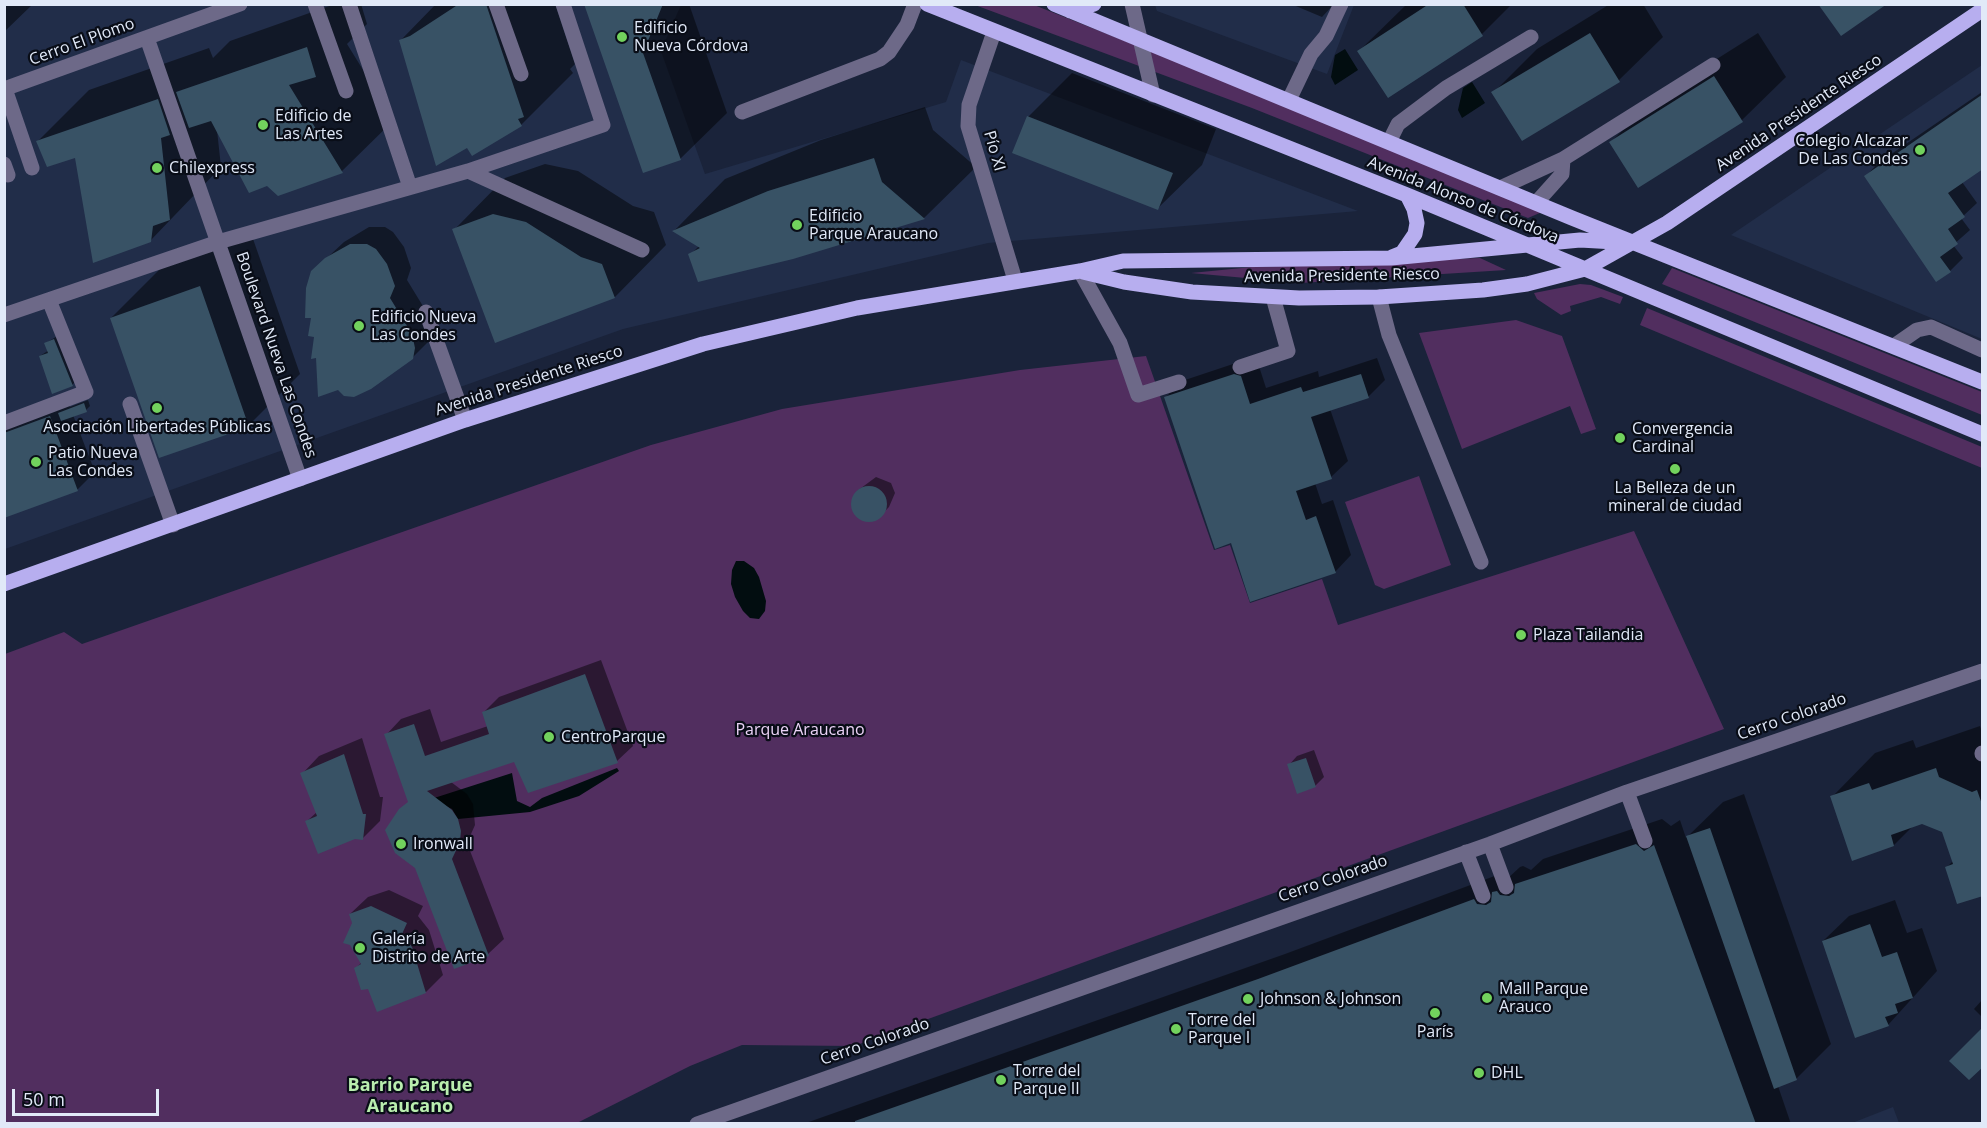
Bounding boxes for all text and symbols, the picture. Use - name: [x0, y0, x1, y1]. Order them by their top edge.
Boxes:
- street label: Cerro El Plomo: [27, 14, 137, 70]
- place label: Edificio Nueva Córdova: [634, 18, 748, 56]
- marker: Edificio Nueva Córdova: [615, 30, 629, 44]
- street label: Avenida Presidente Riesco: [1712, 50, 1886, 176]
- place label: Edificio de Las Artes: [275, 106, 351, 144]
- marker: Edificio de Las Artes: [256, 118, 270, 132]
- street label: Pío XI: [979, 129, 1009, 173]
- place label: Colegio Alcazar De Las Condes: [1795, 131, 1908, 169]
- marker: Colegio Alcazar De Las Condes: [1913, 143, 1927, 157]
- street label: Avenida Alonso de Córdova: [1365, 153, 1561, 247]
- place label: Chilexpress: [169, 158, 255, 178]
- marker: Chilexpress: [150, 161, 164, 175]
- place label: Edificio Parque Araucano: [809, 206, 938, 244]
- marker: Edificio Parque Araucano: [790, 218, 804, 232]
- street label: Boulevard Nueva Las Condes: [232, 249, 320, 461]
- street label: Avenida Presidente Riesco: [1244, 265, 1440, 287]
- place label: Edificio Nueva Las Condes: [371, 307, 476, 345]
- marker: Edificio Nueva Las Condes: [352, 319, 366, 333]
- street label: Avenida Presidente Riesco: [433, 342, 625, 420]
- marker: Asociación Libertades Públicas: [150, 401, 164, 415]
- place label: Asociación Libertades Públicas: [43, 417, 271, 437]
- place label: Convergencia Cardinal: [1632, 419, 1733, 457]
- marker: Convergencia Cardinal: [1613, 431, 1627, 445]
- place label: Patio Nueva Las Condes: [48, 443, 138, 481]
- marker: Patio Nueva Las Condes: [29, 455, 43, 469]
- marker: La Belleza de un mineral de ciudad: [1668, 462, 1682, 476]
- place label: La Belleza de un mineral de ciudad: [1608, 478, 1742, 516]
- place label: Plaza Tailandia: [1533, 625, 1643, 645]
- marker: Plaza Tailandia: [1514, 628, 1528, 642]
- street label: Cerro Colorado: [1735, 689, 1849, 745]
- park label: Parque Araucano: [735, 720, 865, 740]
- place label: CentroParque: [561, 727, 665, 747]
- marker: CentroParque: [542, 730, 556, 744]
- place label: Ironwall: [413, 834, 473, 854]
- marker: Ironwall: [394, 837, 408, 851]
- street label: Cerro Colorado: [1276, 851, 1390, 907]
- place label: Galería Distrito de Arte: [372, 929, 485, 967]
- marker: Galería Distrito de Arte: [353, 941, 367, 955]
- place label: Mall Parque Arauco: [1499, 979, 1588, 1017]
- place label: Johnson & Johnson: [1260, 989, 1401, 1009]
- marker: Mall Parque Arauco: [1480, 991, 1494, 1005]
- marker: Johnson & Johnson: [1241, 992, 1255, 1006]
- marker: París: [1428, 1006, 1442, 1020]
- place label: Torre del Parque I: [1188, 1010, 1255, 1048]
- street label: Cerro Colorado: [818, 1014, 932, 1070]
- marker: Torre del Parque I: [1169, 1022, 1183, 1036]
- place label: París: [1417, 1022, 1453, 1042]
- place label: Torre del Parque II: [1013, 1061, 1080, 1099]
- place label: DHL: [1491, 1063, 1523, 1083]
- marker: DHL: [1472, 1066, 1486, 1080]
- marker: Torre del Parque II: [994, 1073, 1008, 1087]
- district label: Barrio Parque Araucano: [348, 1075, 472, 1118]
- scale bar: [15, 1077, 162, 1115]
- text: 50 m: [23, 1087, 65, 1111]

